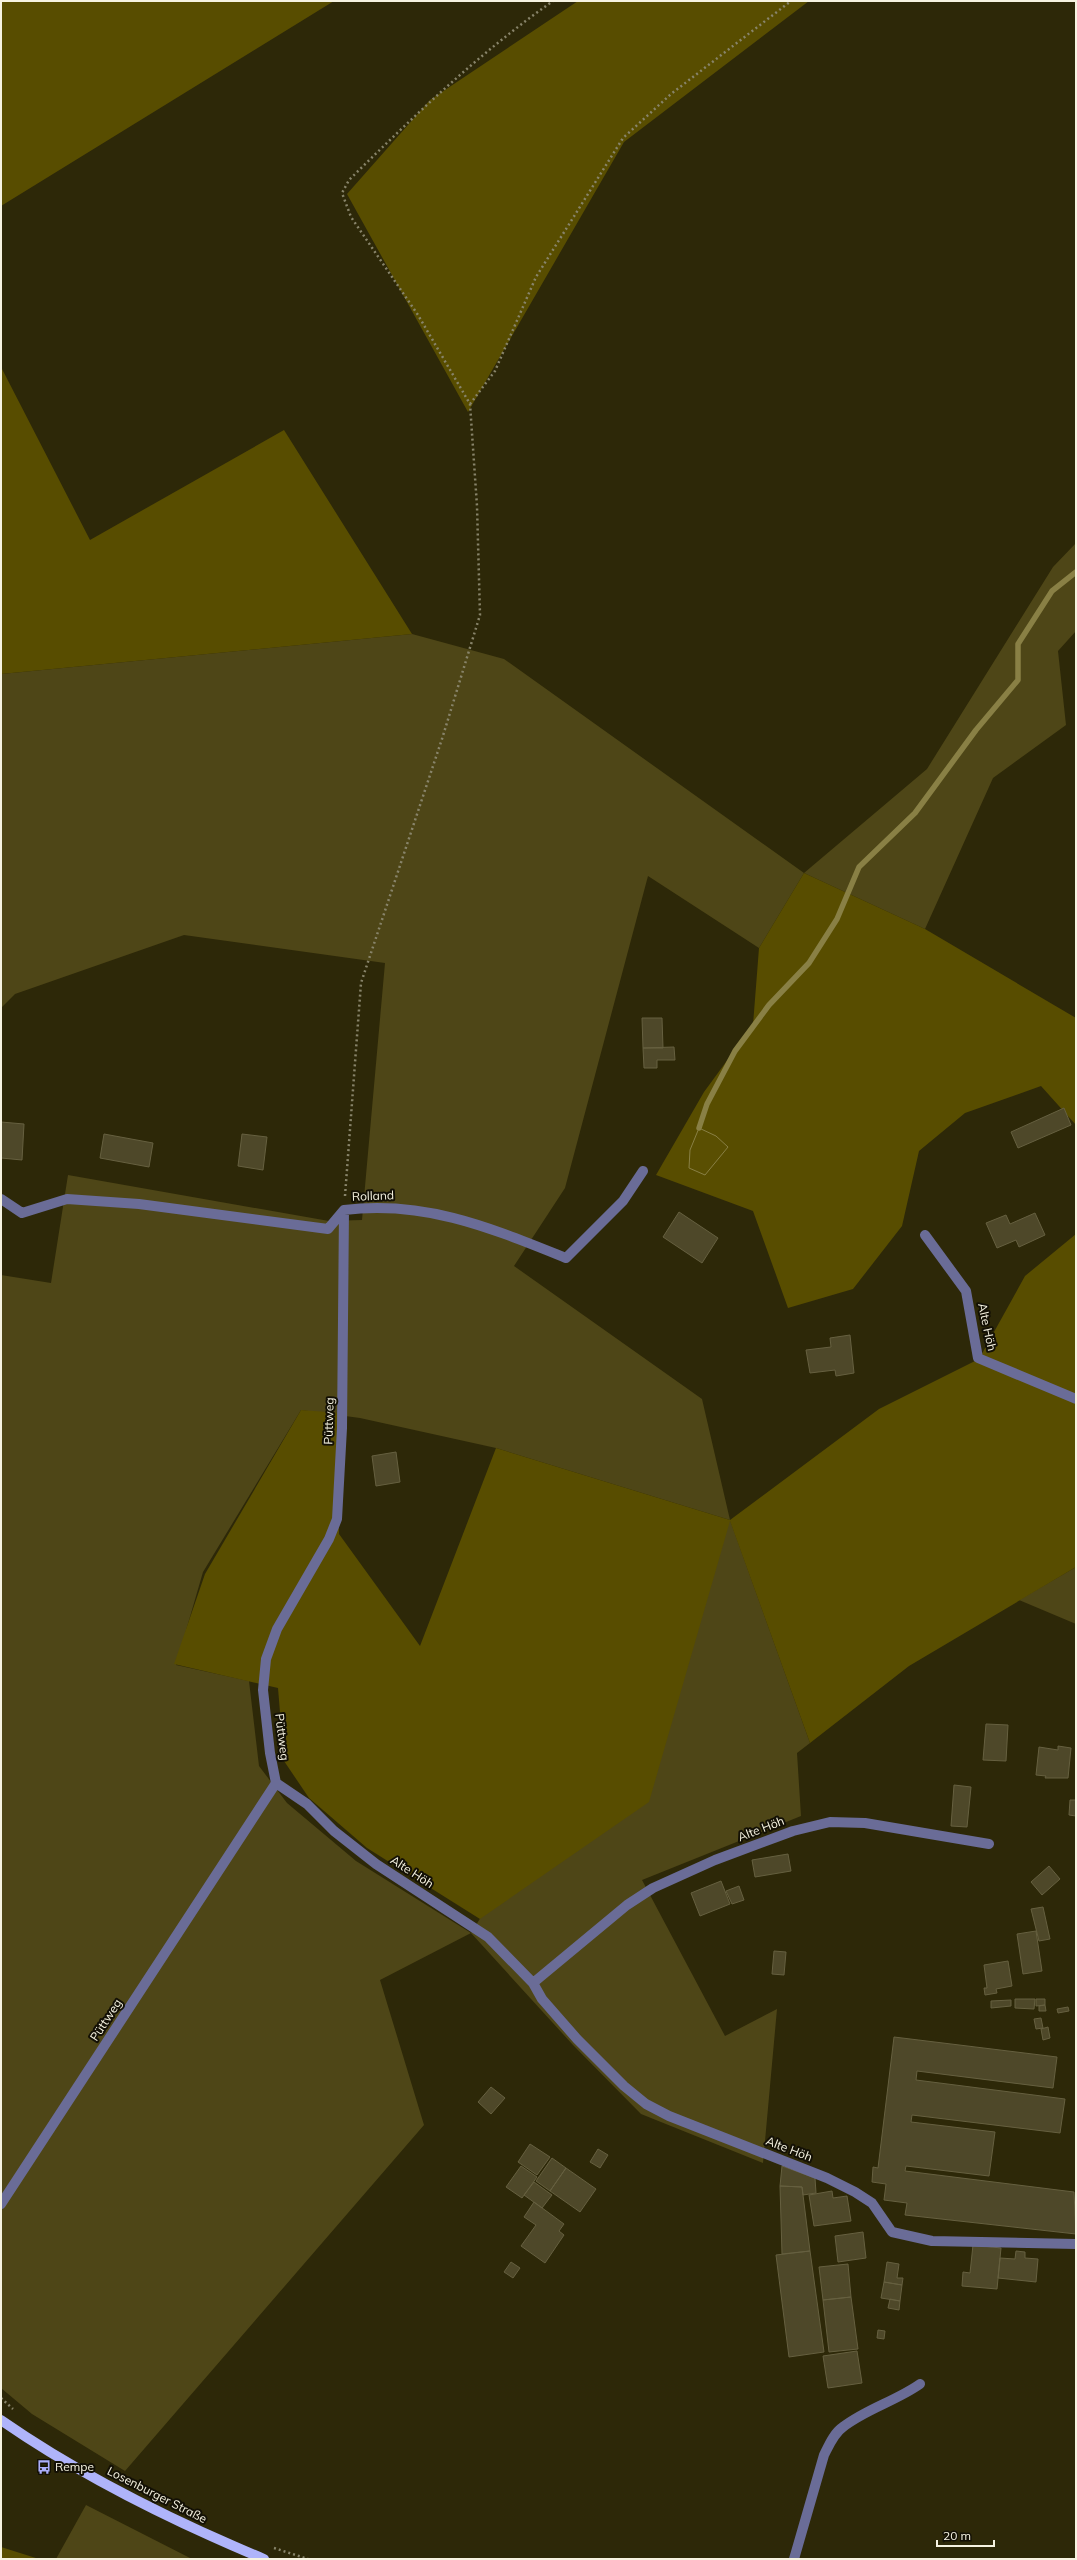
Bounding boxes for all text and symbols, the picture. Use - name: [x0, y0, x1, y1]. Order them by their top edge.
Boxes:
- street label: Rolland: [352, 1187, 394, 1204]
- street label: Alte Höh: [975, 1302, 1000, 1352]
- street label: Püttweg: [320, 1397, 337, 1445]
- street label: Püttweg: [272, 1713, 293, 1761]
- street label: Alte Höh: [735, 1813, 786, 1844]
- street label: Alte Höh: [388, 1852, 437, 1891]
- street label: Püttweg: [86, 1996, 125, 2044]
- street label: Alte Höh: [764, 2133, 815, 2164]
- bus stop icon: Rempe: [36, 2459, 52, 2475]
- place label: Rempe: [55, 2459, 94, 2474]
- street label: Losenburger Straße: [105, 2463, 210, 2526]
- scale bar: [937, 2522, 994, 2548]
- text: 20 m: [943, 2528, 971, 2543]

